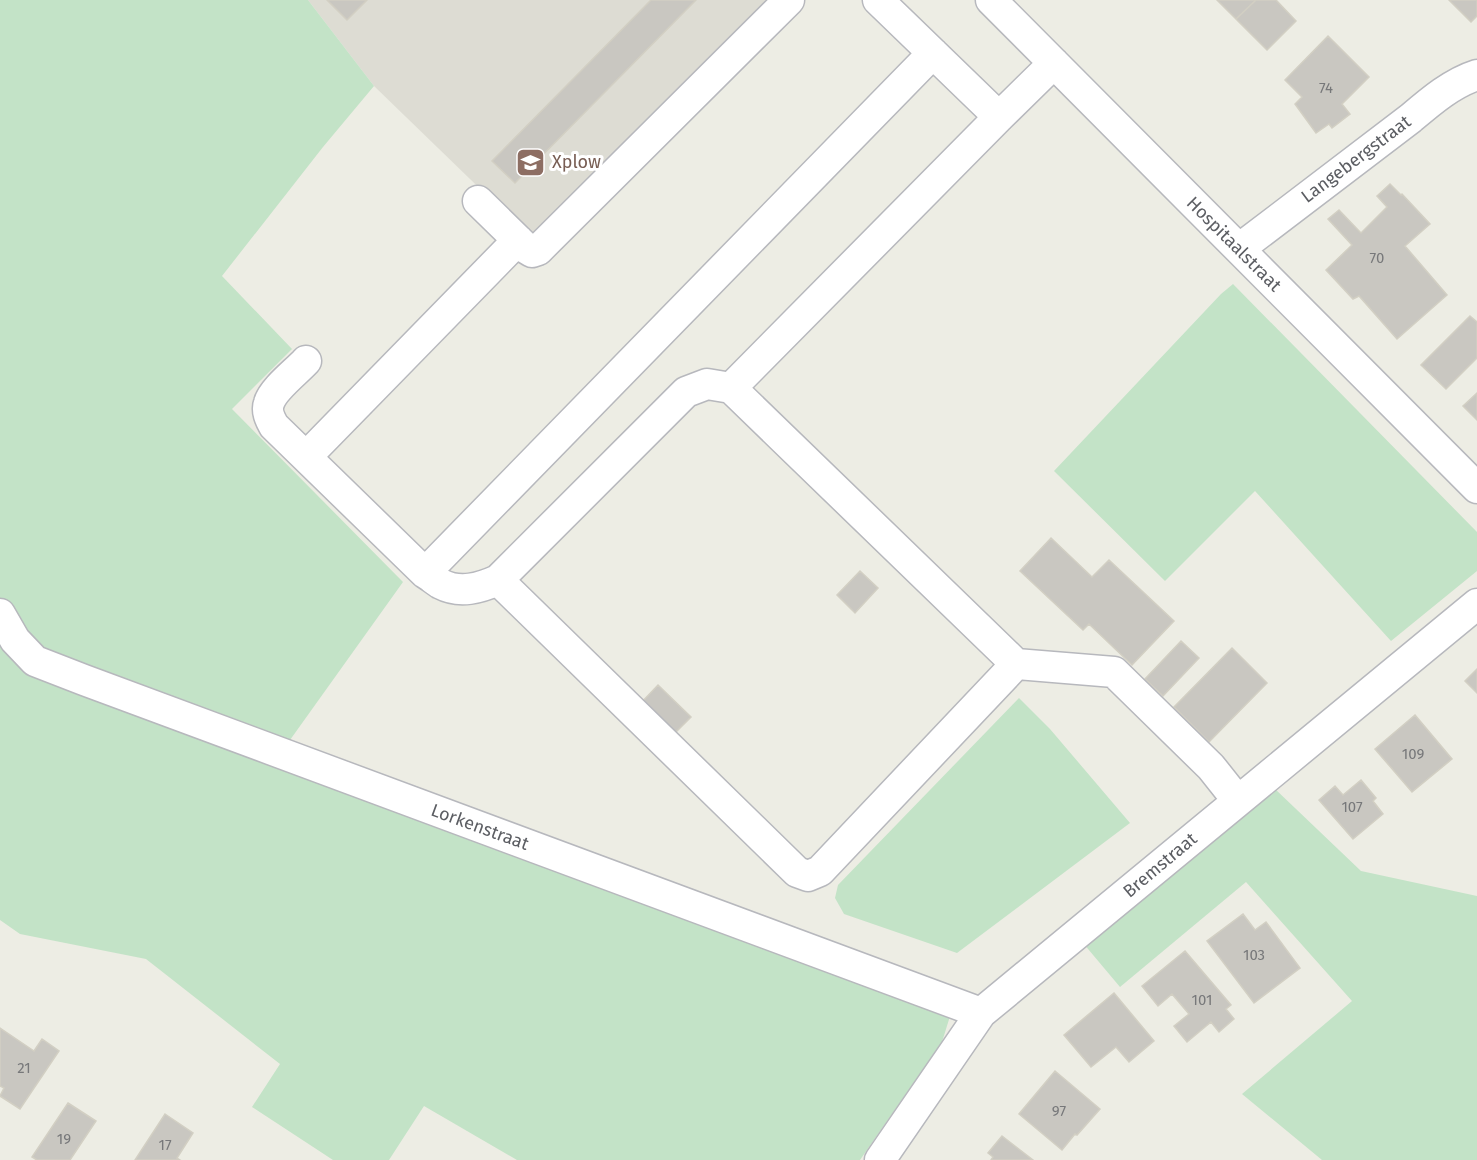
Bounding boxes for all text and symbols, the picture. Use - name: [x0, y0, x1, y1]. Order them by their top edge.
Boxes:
- house number: 74: [1319, 79, 1333, 97]
- street label: Langebergstraat: [1297, 110, 1416, 207]
- school or university icon: Xplow: [515, 146, 547, 178]
- place label: Xplow: [552, 151, 601, 173]
- street label: Hospitaalstraat: [1182, 192, 1286, 296]
- house number: 70: [1370, 249, 1384, 267]
- house number: 109: [1402, 745, 1424, 763]
- house number: 107: [1341, 798, 1363, 816]
- street label: Lorkenstraat: [428, 799, 532, 855]
- street label: Bremstraat: [1119, 827, 1202, 902]
- house number: 103: [1243, 946, 1265, 964]
- house number: 101: [1192, 991, 1213, 1009]
- house number: 21: [17, 1059, 31, 1077]
- house number: 97: [1052, 1102, 1066, 1120]
- house number: 19: [57, 1130, 71, 1148]
- house number: 17: [158, 1136, 172, 1154]

